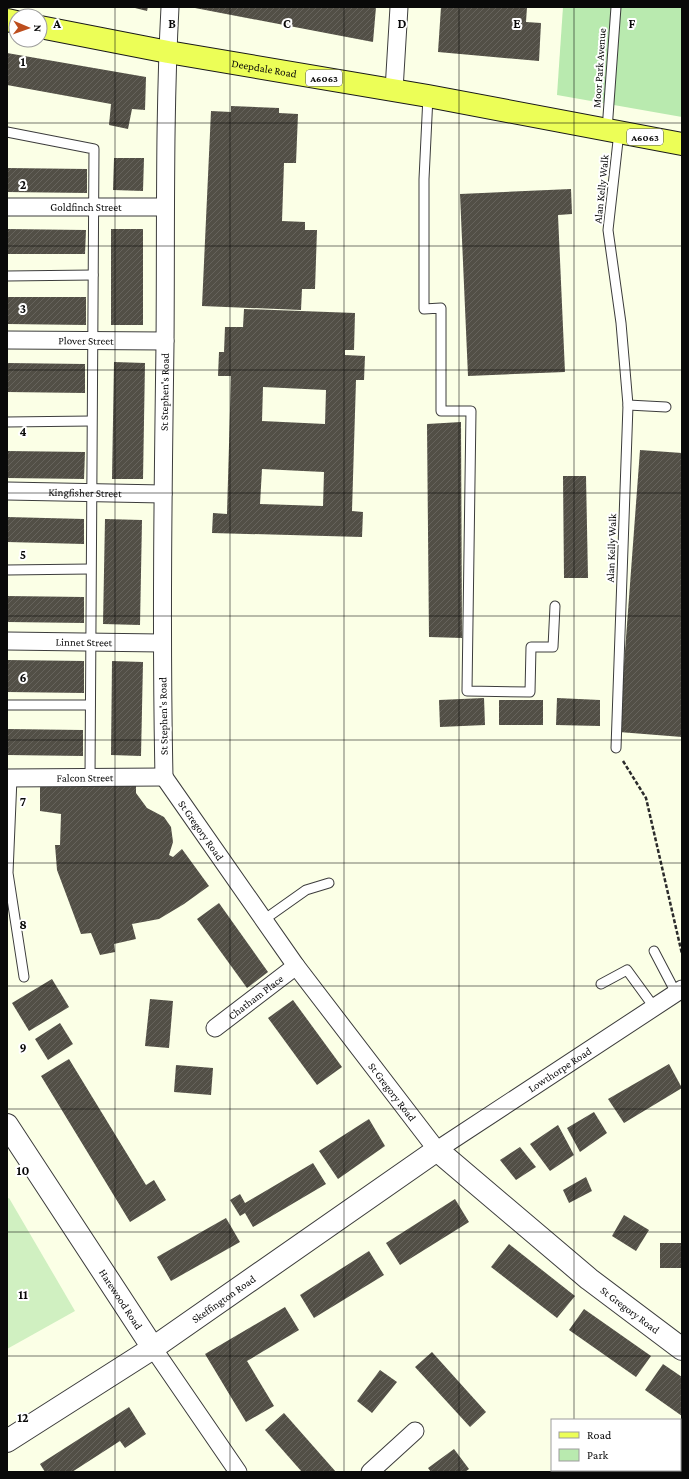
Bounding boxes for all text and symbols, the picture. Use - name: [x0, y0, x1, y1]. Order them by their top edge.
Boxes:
- north arrow: [8, 8, 48, 48]
- text: A: [52, 16, 61, 31]
- text: B: [168, 16, 176, 31]
- text: C: [283, 16, 291, 31]
- text: D: [398, 16, 407, 31]
- text: E: [513, 16, 521, 31]
- text: F: [629, 16, 636, 31]
- text: N: [32, 24, 44, 33]
- street label: Moor Park Avenue: [590, 28, 608, 108]
- text: 1: [21, 54, 26, 69]
- street label: Deepdale Road: [231, 57, 298, 80]
- road number: A6063: [306, 70, 342, 86]
- road number: A6063: [627, 129, 663, 145]
- street label: Alan Kelly Walk: [591, 153, 612, 224]
- text: 2: [20, 177, 27, 192]
- street label: Goldfinch Street: [50, 201, 122, 213]
- text: 3: [20, 301, 26, 316]
- street label: Plover Street: [58, 334, 114, 347]
- street label: St Stephen's Road: [158, 353, 171, 431]
- text: 4: [19, 424, 27, 439]
- street label: Kingfisher Street: [48, 486, 122, 499]
- street label: Alan Kelly Walk: [604, 513, 619, 583]
- text: 5: [20, 547, 26, 562]
- street label: Linnet Street: [56, 636, 113, 648]
- text: 6: [19, 670, 27, 685]
- street label: St Stephen's Road: [156, 677, 171, 755]
- street label: Falcon Street: [56, 771, 114, 784]
- text: 7: [20, 794, 26, 809]
- street label: St Gregory Road: [176, 798, 226, 863]
- text: 8: [19, 917, 27, 932]
- street label: Chatham Place: [226, 972, 285, 1022]
- text: 9: [19, 1040, 27, 1055]
- street label: Lowthorpe Road: [526, 1044, 594, 1095]
- street label: St Gregory Road: [366, 1060, 419, 1124]
- text: 10: [17, 1163, 29, 1178]
- street label: Harewood Road: [97, 1266, 145, 1332]
- street label: Skeffington Road: [189, 1272, 258, 1325]
- street label: St Gregory Road: [598, 1284, 662, 1336]
- text: 11: [18, 1287, 28, 1302]
- text: 12: [17, 1410, 29, 1425]
- legend: [551, 1419, 681, 1471]
- text: Road: [587, 1428, 612, 1442]
- text: Park: [587, 1448, 609, 1462]

